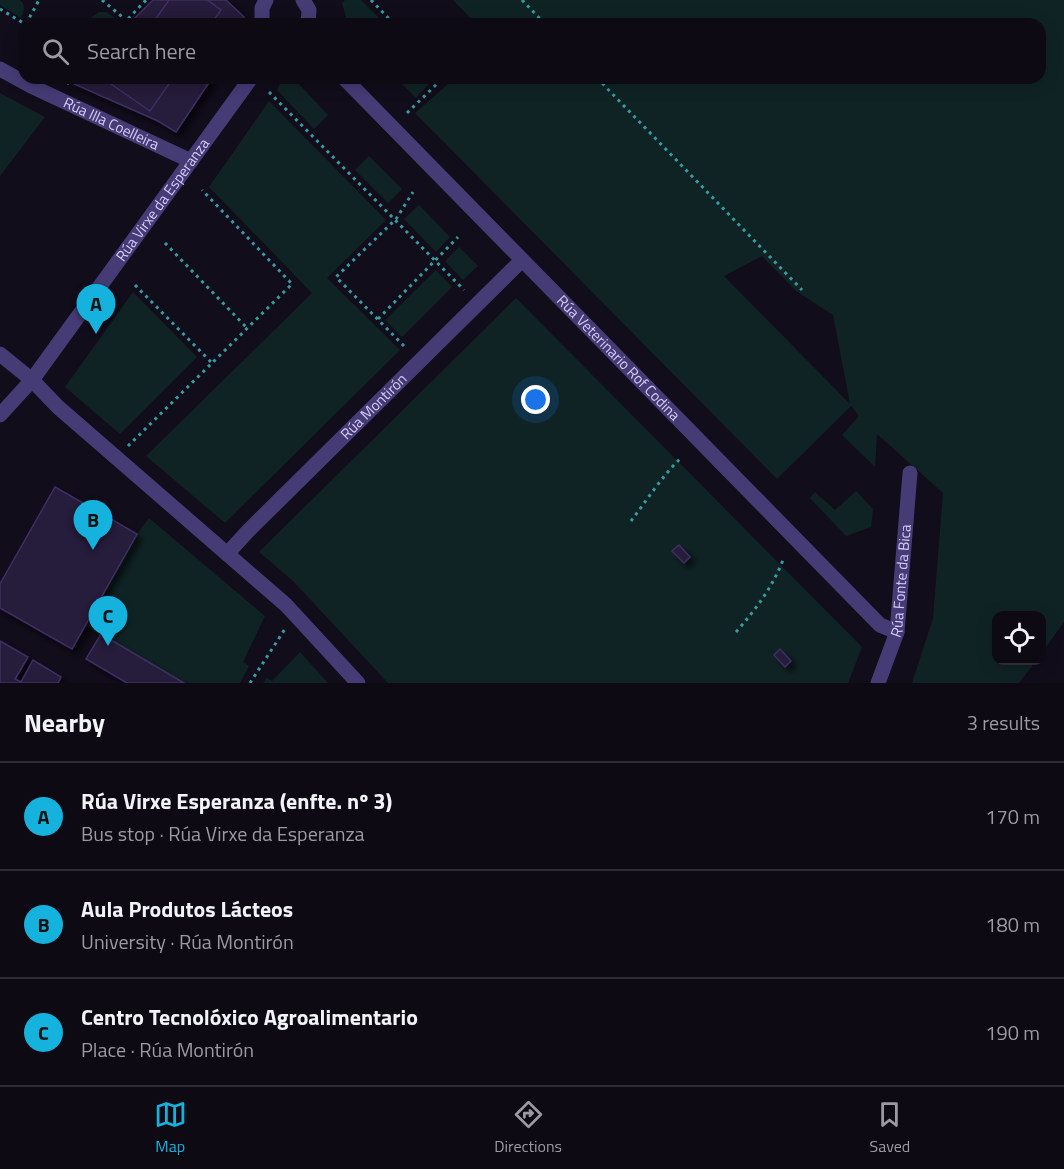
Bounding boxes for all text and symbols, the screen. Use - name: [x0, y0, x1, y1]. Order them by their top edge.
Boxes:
- search box: [18, 18, 1046, 84]
- text: Search here: [87, 34, 196, 68]
- icon: search: [39, 35, 72, 68]
- street label: Rúa Illa Coelleira: [60, 91, 164, 156]
- street label: Rúa Virxe da Esperanza: [110, 133, 215, 266]
- pin: A: [76, 284, 116, 334]
- street label: Rúa Veterinario Rof Codina: [552, 289, 686, 426]
- street label: Rúa Montirón: [335, 368, 412, 445]
- your location: [521, 385, 550, 414]
- pin: B: [74, 500, 112, 550]
- street label: Rúa Fonte da Bica: [884, 523, 917, 640]
- pin: C: [88, 596, 128, 646]
- map controls: [992, 611, 1046, 665]
- button: locate: [992, 611, 1046, 665]
- text: Nearby: [24, 703, 105, 742]
- text: 3 results: [967, 707, 1040, 738]
- text: Rúa Virxe Esperanza (enfte. nº 3): [81, 784, 392, 818]
- text: A: [37, 801, 50, 832]
- text: 170 m: [985, 801, 1040, 832]
- text: Bus stop · Rúa Virxe da Esperanza: [81, 818, 365, 849]
- text: Aula Produtos Lácteos: [81, 892, 293, 926]
- text: B: [37, 909, 50, 940]
- text: 180 m: [985, 909, 1040, 940]
- text: University · Rúa Montirón: [81, 926, 294, 957]
- text: Centro Tecnolóxico Agroalimentario: [81, 1000, 418, 1034]
- text: C: [38, 1017, 49, 1048]
- text: 190 m: [985, 1017, 1040, 1048]
- text: Place · Rúa Montirón: [81, 1034, 254, 1065]
- tab: Map: [154, 1098, 187, 1158]
- tab: Directions: [494, 1098, 562, 1158]
- tab: Saved: [870, 1098, 910, 1158]

